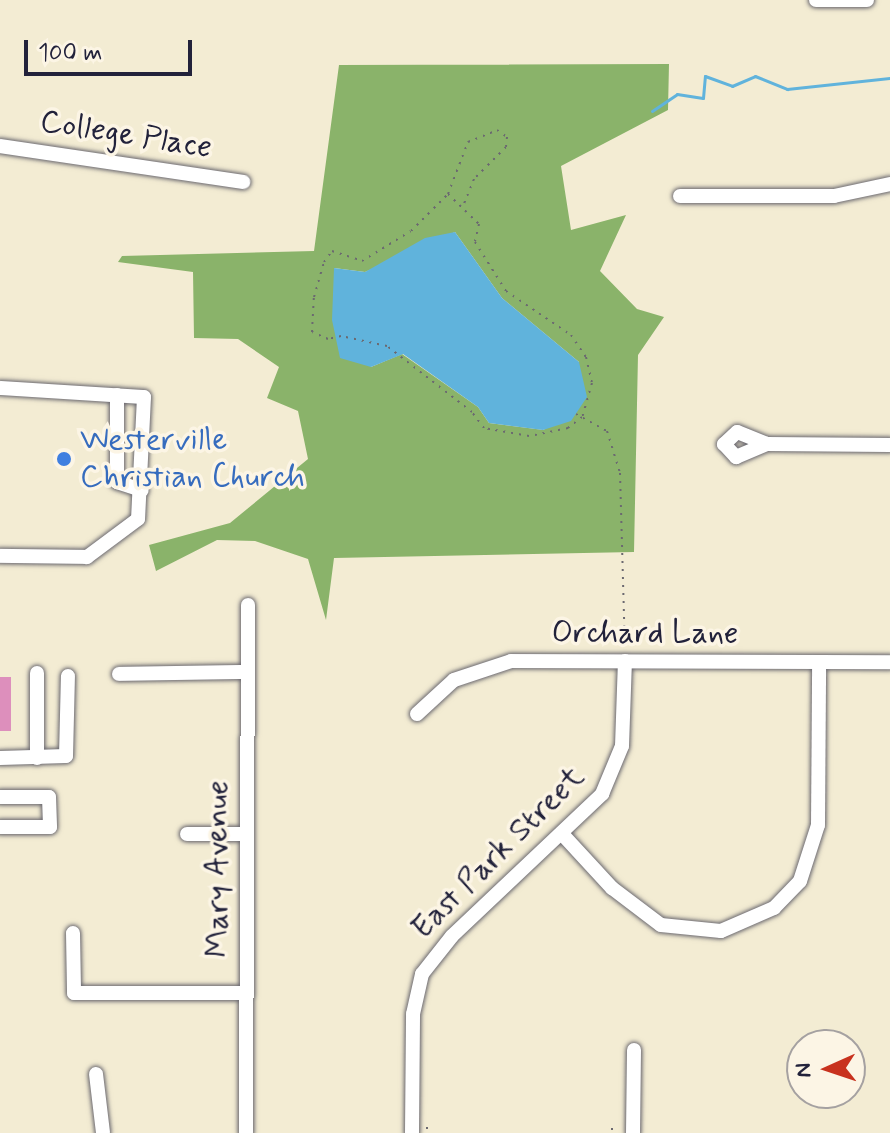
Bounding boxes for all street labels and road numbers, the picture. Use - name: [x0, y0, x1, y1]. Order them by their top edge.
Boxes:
- street label: College Place: [37, 102, 215, 168]
- street label: Orchard Lane: [550, 614, 740, 652]
- street label: East Park Street: [403, 758, 593, 948]
- street label: Mary Avenue: [199, 778, 237, 960]

